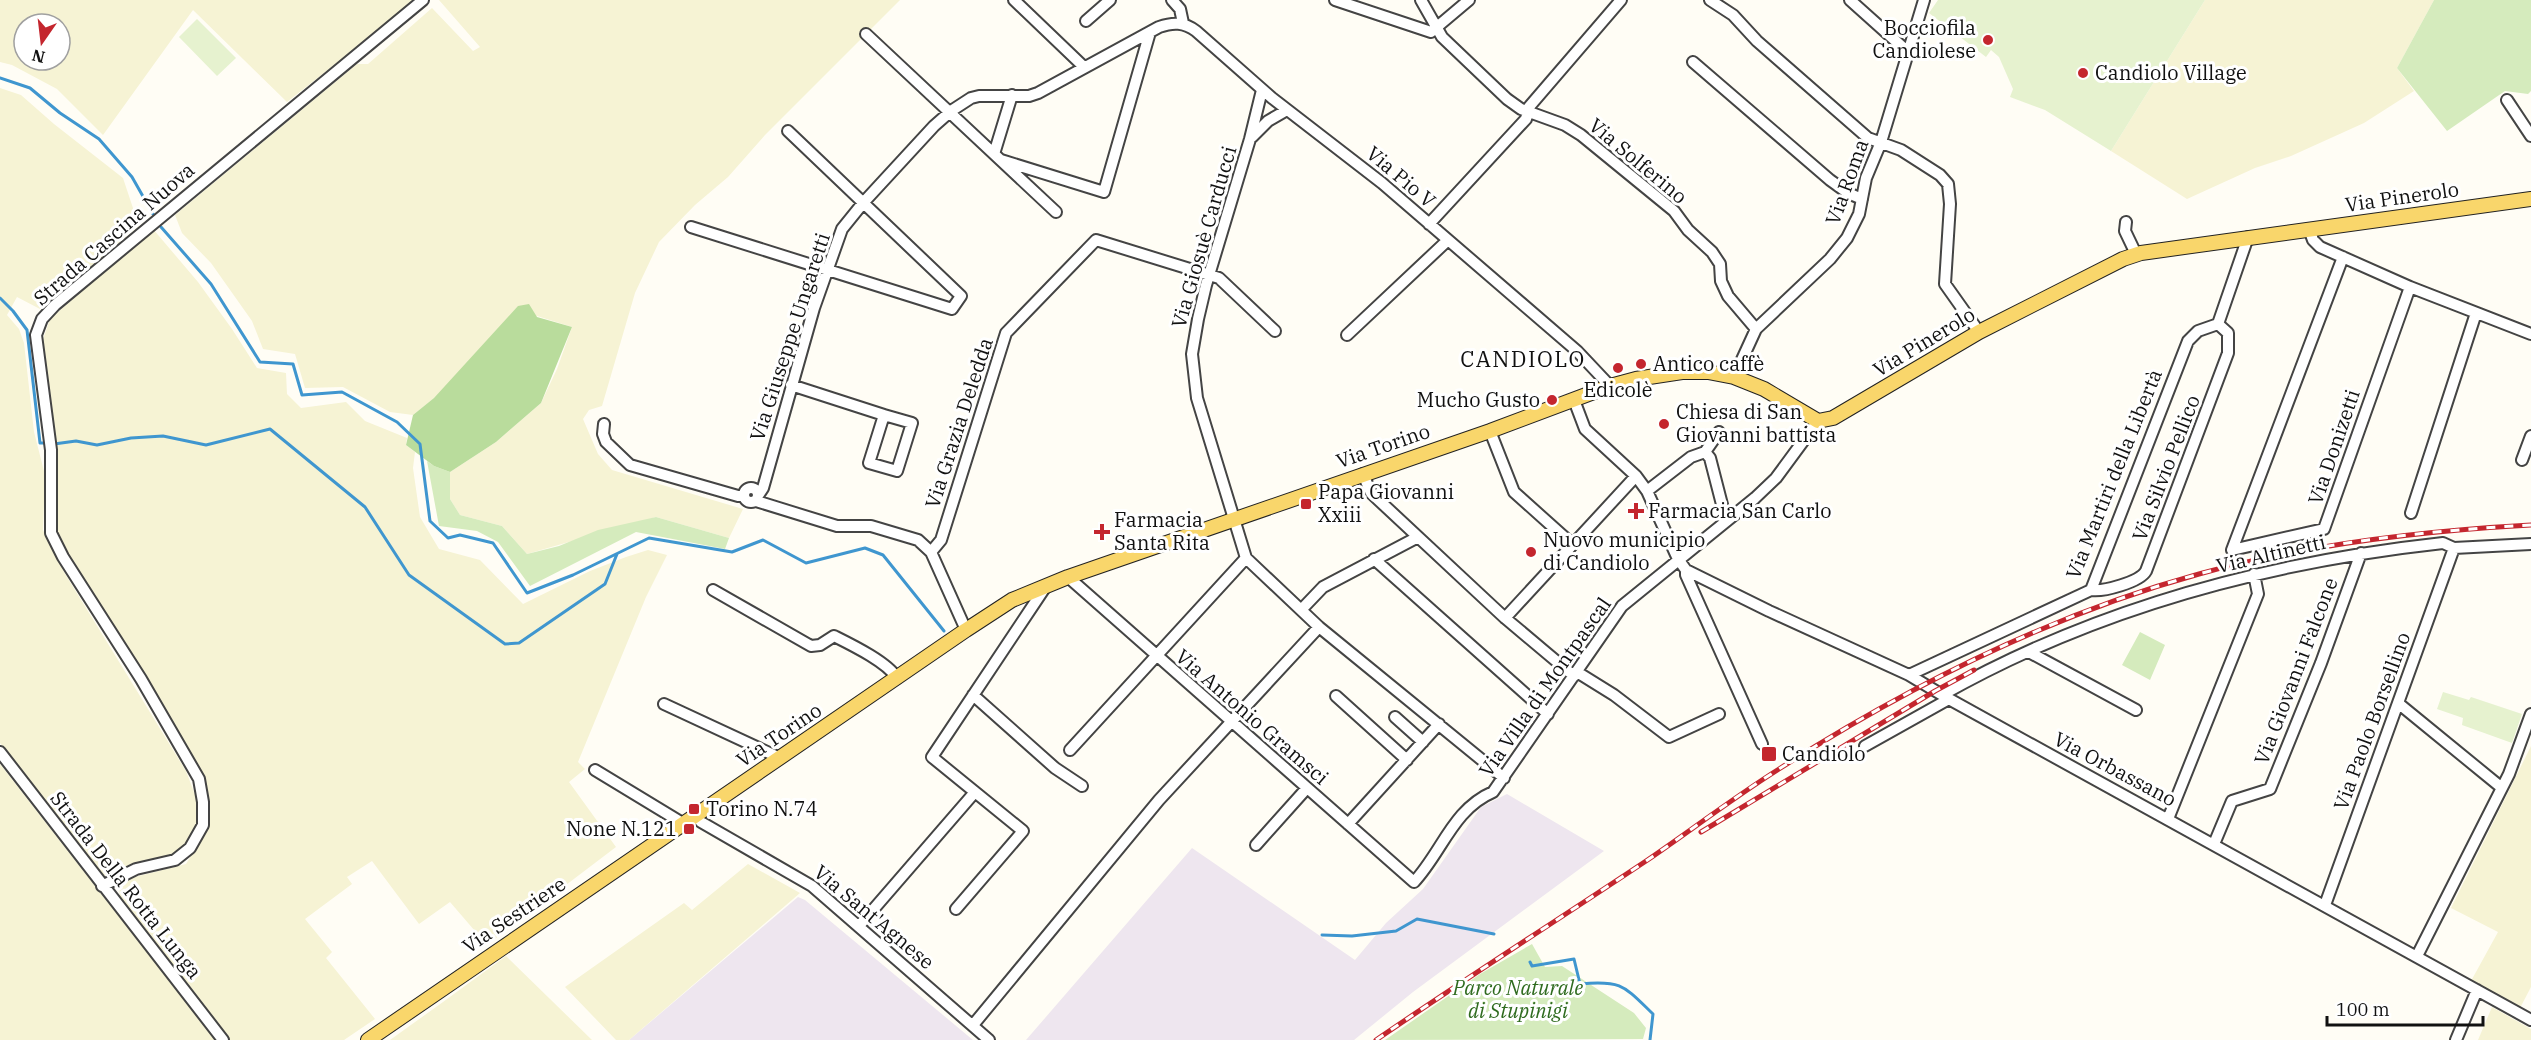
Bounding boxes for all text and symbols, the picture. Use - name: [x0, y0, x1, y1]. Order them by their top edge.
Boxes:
- north arrow: [12, 12, 72, 72]
- place label: Bocciofila Candiolese: [1873, 14, 1976, 64]
- marker: Bocciofila Candiolese: [1981, 33, 1995, 47]
- text: N: [30, 45, 47, 68]
- place label: Candiolo Village: [2095, 59, 2247, 86]
- marker: Candiolo Village: [2076, 66, 2090, 80]
- street label: Via Solferino: [1584, 112, 1693, 210]
- street label: Via Roma: [1819, 135, 1874, 228]
- street label: Via Pio V: [1361, 140, 1442, 214]
- street label: Via Giosuè Carducci: [1165, 143, 1242, 331]
- street label: Strada Cascina Nuova: [27, 156, 200, 311]
- street label: Via Pinerolo: [2343, 175, 2460, 218]
- street label: Via Giuseppe Ungaretti: [743, 229, 836, 444]
- street label: Via Pinerolo: [1868, 301, 1980, 383]
- street label: Via Grazia Deledda: [918, 334, 999, 512]
- district label: CANDIOLO: [1460, 344, 1586, 373]
- place label: Antico caffè: [1653, 350, 1764, 377]
- marker: Antico caffè: [1634, 357, 1648, 371]
- marker: Edicolè: [1611, 361, 1625, 375]
- street label: Via Martiri della Libertà: [2059, 365, 2168, 583]
- place label: Edicolè: [1583, 376, 1653, 403]
- place label: Mucho Gusto: [1417, 386, 1540, 413]
- street label: Via Donizetti: [2301, 386, 2366, 508]
- street label: Via Silvio Pellico: [2125, 391, 2206, 545]
- marker: Mucho Gusto: [1545, 393, 1559, 407]
- place label: Chiesa di San Giovanni battista: [1676, 398, 1836, 448]
- street label: Via Torino: [1332, 417, 1433, 474]
- marker: Chiesa di San Giovanni battista: [1657, 417, 1671, 431]
- place label: Papa Giovanni Xxiii: [1318, 478, 1454, 528]
- marker: Papa Giovanni Xxiii: [1299, 497, 1313, 511]
- place label: Farmacia San Carlo: [1648, 497, 1832, 524]
- marker: Farmacia San Carlo: [1629, 504, 1643, 518]
- place label: Farmacia Santa Rita: [1114, 506, 1210, 556]
- marker: Farmacia Santa Rita: [1095, 525, 1109, 539]
- place label: Nuovo municipio di Candiolo: [1543, 526, 1705, 576]
- street label: Via Altinetti: [2214, 528, 2328, 579]
- marker: Nuovo municipio di Candiolo: [1524, 545, 1538, 559]
- street label: Via Giovanni Falcone: [2247, 574, 2344, 768]
- street label: Via Villa di Montpascal: [1472, 592, 1617, 782]
- street label: Via Paolo Borsellino: [2327, 628, 2416, 814]
- street label: Via Antonio Gramsci: [1170, 643, 1334, 791]
- street label: Via Torino: [731, 696, 827, 773]
- street label: Via Orbassano: [2049, 725, 2181, 812]
- place label: Candiolo: [1782, 740, 1866, 767]
- marker: Candiolo: [1760, 745, 1778, 763]
- street label: Strada Della Rotta Lunga: [45, 785, 208, 984]
- place label: Torino N.74: [706, 795, 817, 822]
- marker: Torino N.74: [687, 802, 701, 816]
- place label: None N.121: [566, 815, 677, 842]
- marker: None N.121: [682, 822, 696, 836]
- street label: Via Sant'Agnese: [808, 858, 940, 975]
- street label: Via Sestriere: [457, 870, 571, 959]
- park label: Parco Naturale di Stupinigi: [1452, 974, 1583, 1024]
- scale bar: [2327, 989, 2483, 1027]
- text: 100 m: [2336, 998, 2390, 1021]

